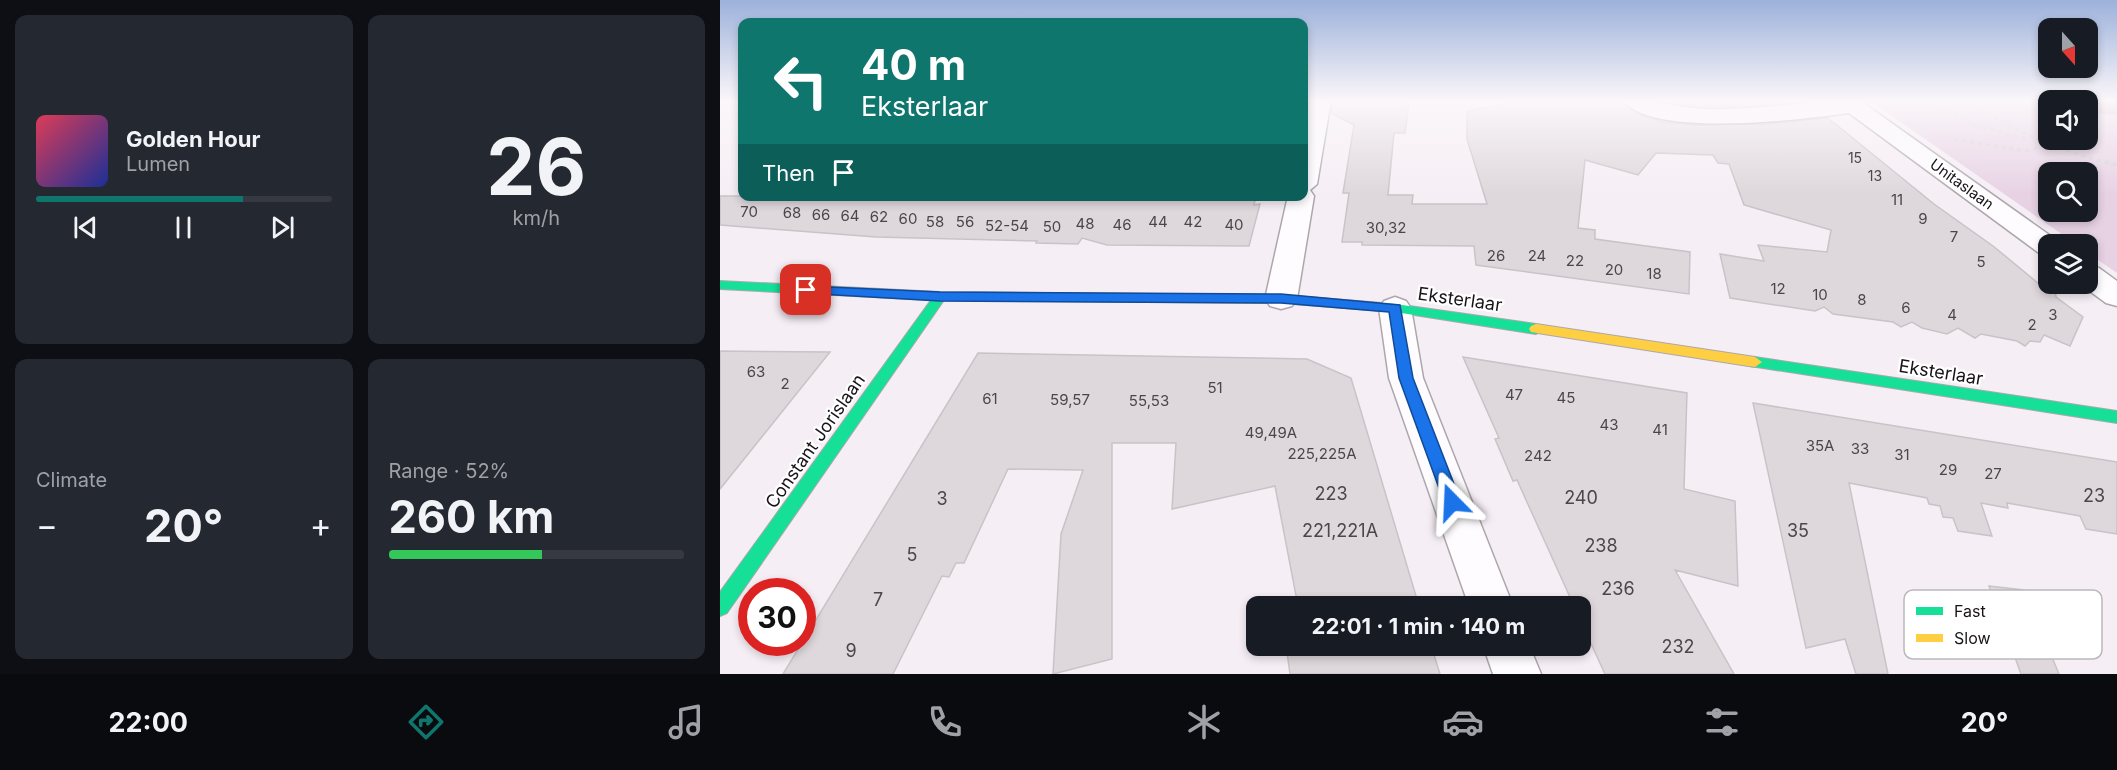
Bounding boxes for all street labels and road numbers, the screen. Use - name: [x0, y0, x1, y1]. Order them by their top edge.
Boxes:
- street label: Unitaslaan: [1926, 154, 1998, 214]
- street label: Eksterlaar: [1417, 283, 1504, 315]
- street label: Eksterlaar: [1897, 355, 1985, 389]
- street label: Constant Jorislaan: [761, 370, 869, 512]

